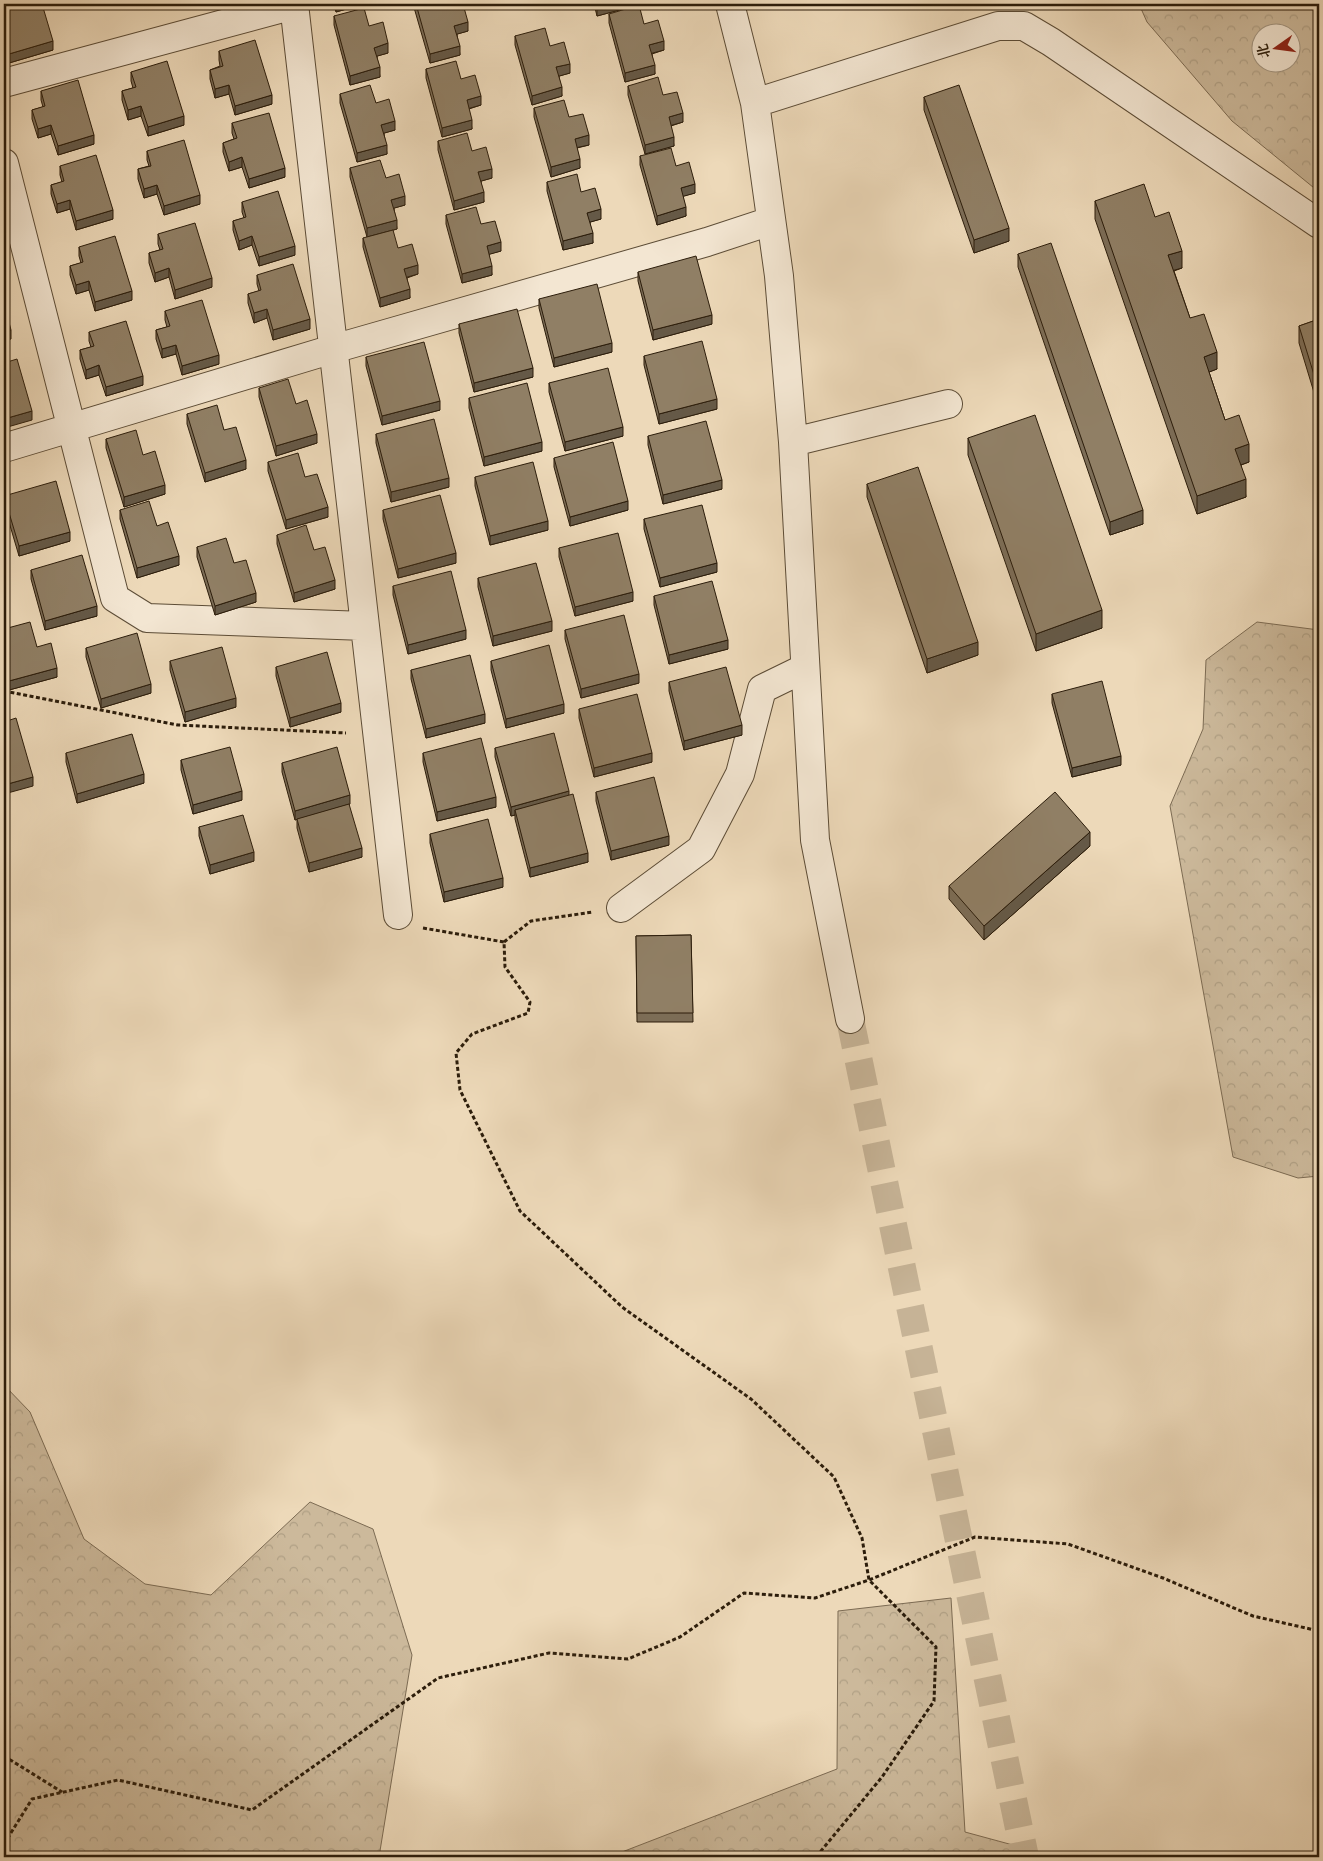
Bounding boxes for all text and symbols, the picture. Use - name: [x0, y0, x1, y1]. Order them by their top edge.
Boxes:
- north arrow: [1250, 22, 1300, 72]
- text: 北: [1253, 42, 1275, 60]

